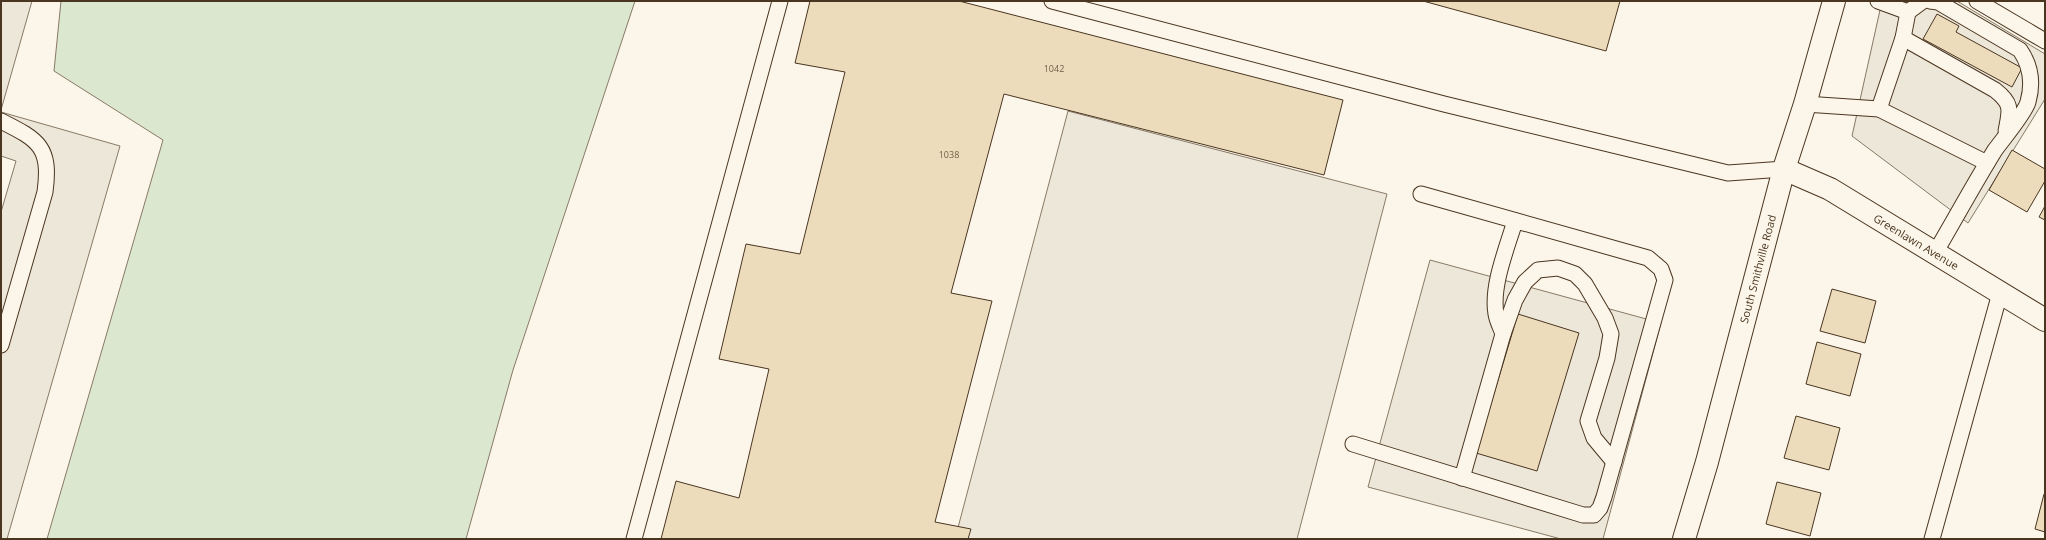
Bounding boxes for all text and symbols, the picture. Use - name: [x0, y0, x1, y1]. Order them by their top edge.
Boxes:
- house number: 1042: [1044, 62, 1064, 75]
- house number: 1038: [939, 148, 959, 161]
- street label: Greenlawn Avenue: [1871, 210, 1962, 273]
- street label: South Smithville Road: [1736, 213, 1779, 325]

